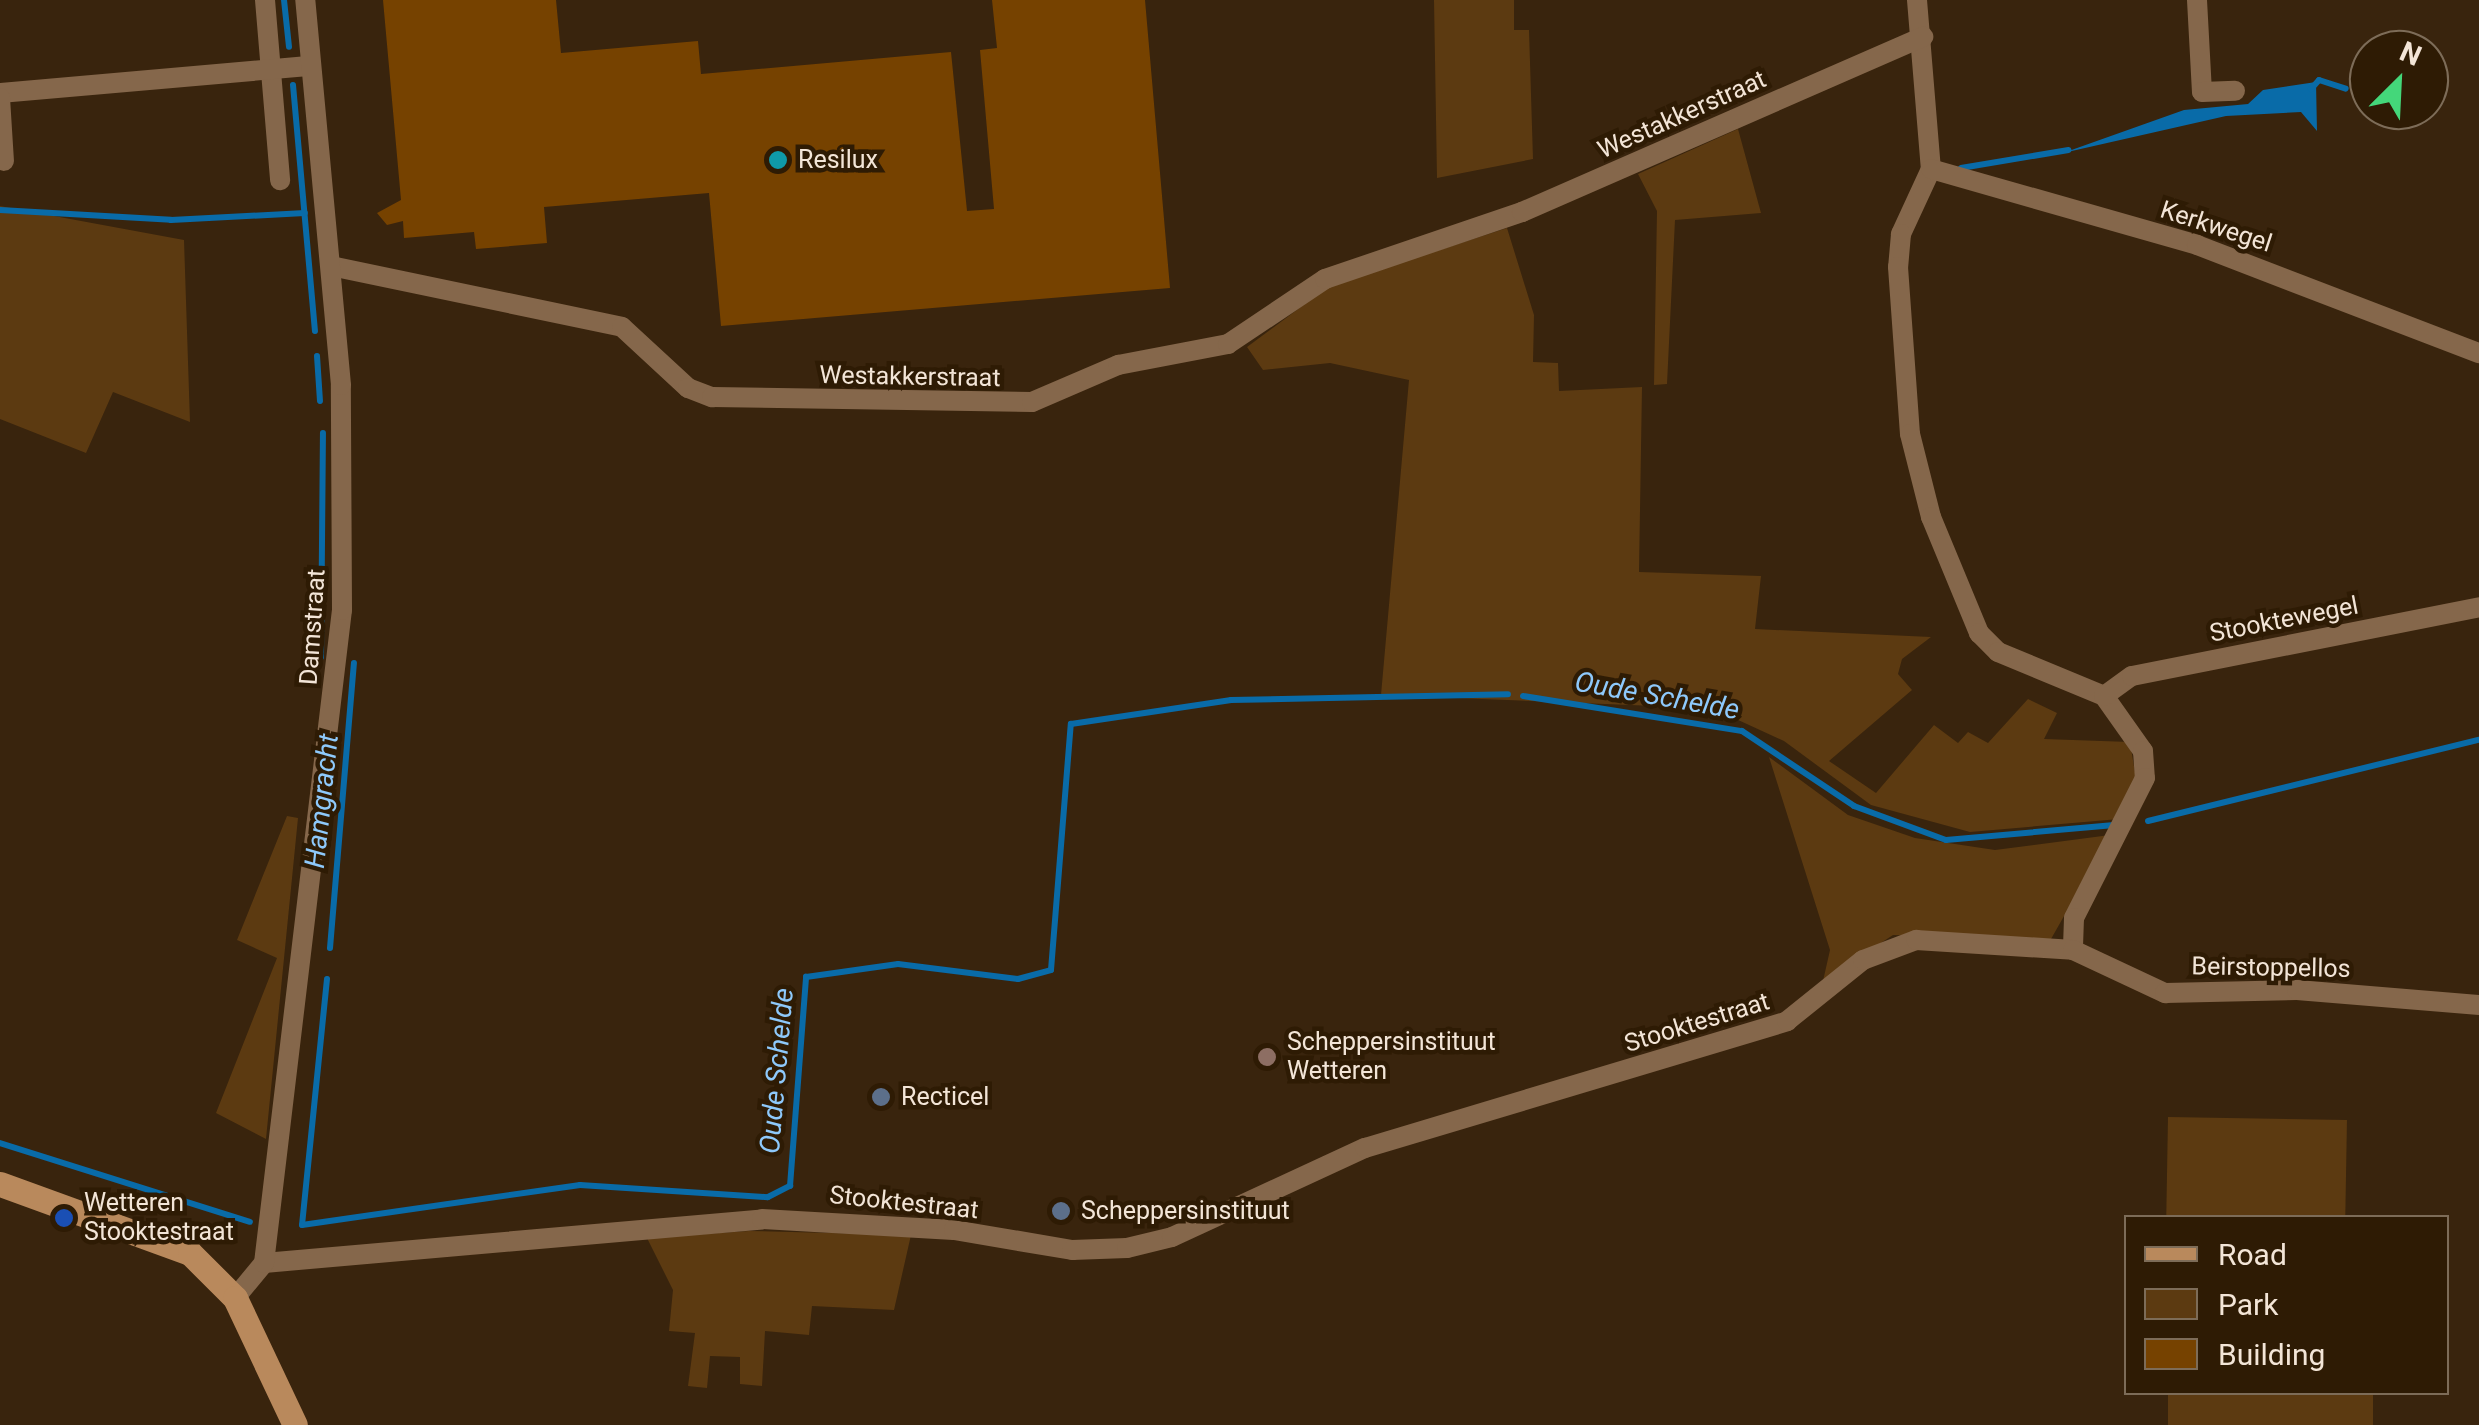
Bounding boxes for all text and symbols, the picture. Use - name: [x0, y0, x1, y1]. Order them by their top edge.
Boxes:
- north arrow: [2349, 30, 2449, 130]
- text: N: [2395, 35, 2426, 73]
- street label: Westakkerstraat: [1593, 64, 1771, 166]
- place label: Resilux: [798, 145, 878, 175]
- marker: Resilux: [767, 149, 789, 171]
- street label: Kerkwegel: [2157, 195, 2275, 259]
- street label: Westakkerstraat: [819, 360, 1001, 394]
- street label: Damstraat: [294, 568, 332, 686]
- street label: Stooktewegel: [2207, 591, 2361, 649]
- water label: Oude Schelde: [1572, 665, 1742, 727]
- water label: Hamgracht: [298, 732, 346, 870]
- street label: Beirstoppellos: [2191, 952, 2351, 984]
- water label: Oude Schelde: [753, 987, 801, 1155]
- street label: Stooktestraat: [1621, 987, 1773, 1059]
- place label: Scheppersinstituut Wetteren: [1287, 1028, 1496, 1087]
- marker: Scheppersinstituut Wetteren: [1256, 1046, 1278, 1068]
- place label: Recticel: [901, 1082, 989, 1112]
- marker: Recticel: [870, 1086, 892, 1108]
- street label: Stooktestraat: [828, 1180, 980, 1226]
- place label: Wetteren Stooktestraat: [84, 1189, 234, 1248]
- place label: Scheppersinstituut: [1081, 1196, 1290, 1226]
- marker: Scheppersinstituut: [1050, 1200, 1072, 1222]
- marker: Wetteren Stooktestraat: [53, 1207, 75, 1229]
- legend: [2124, 1215, 2449, 1395]
- text: Road: [2218, 1237, 2287, 1272]
- text: Park: [2218, 1287, 2278, 1322]
- text: Building: [2218, 1337, 2325, 1372]

